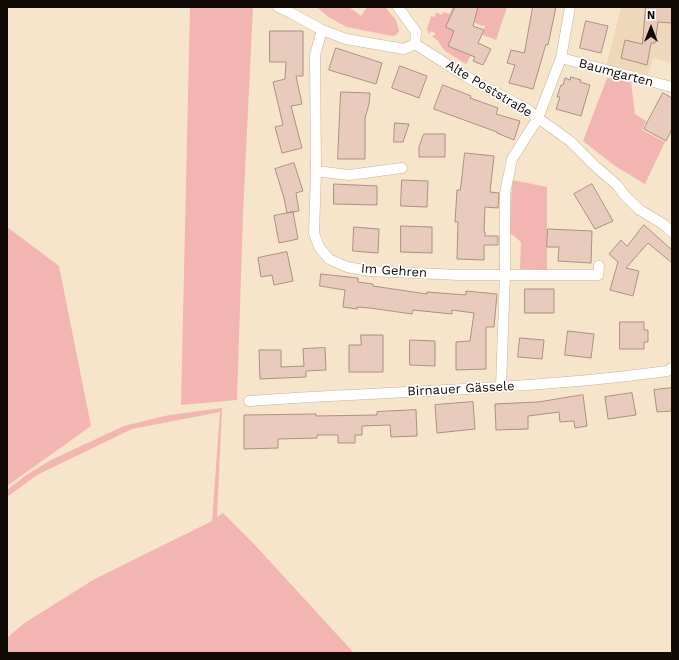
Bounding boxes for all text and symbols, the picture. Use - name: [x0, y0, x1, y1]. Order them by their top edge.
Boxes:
- north arrow: [631, 8, 671, 48]
- text: N: [647, 9, 655, 22]
- street label: Baumgarten: [577, 56, 655, 90]
- street label: Alte Poststraße: [443, 57, 535, 121]
- street label: Im Gehren: [360, 261, 428, 281]
- street label: Birnauer Gässele: [407, 378, 515, 400]

